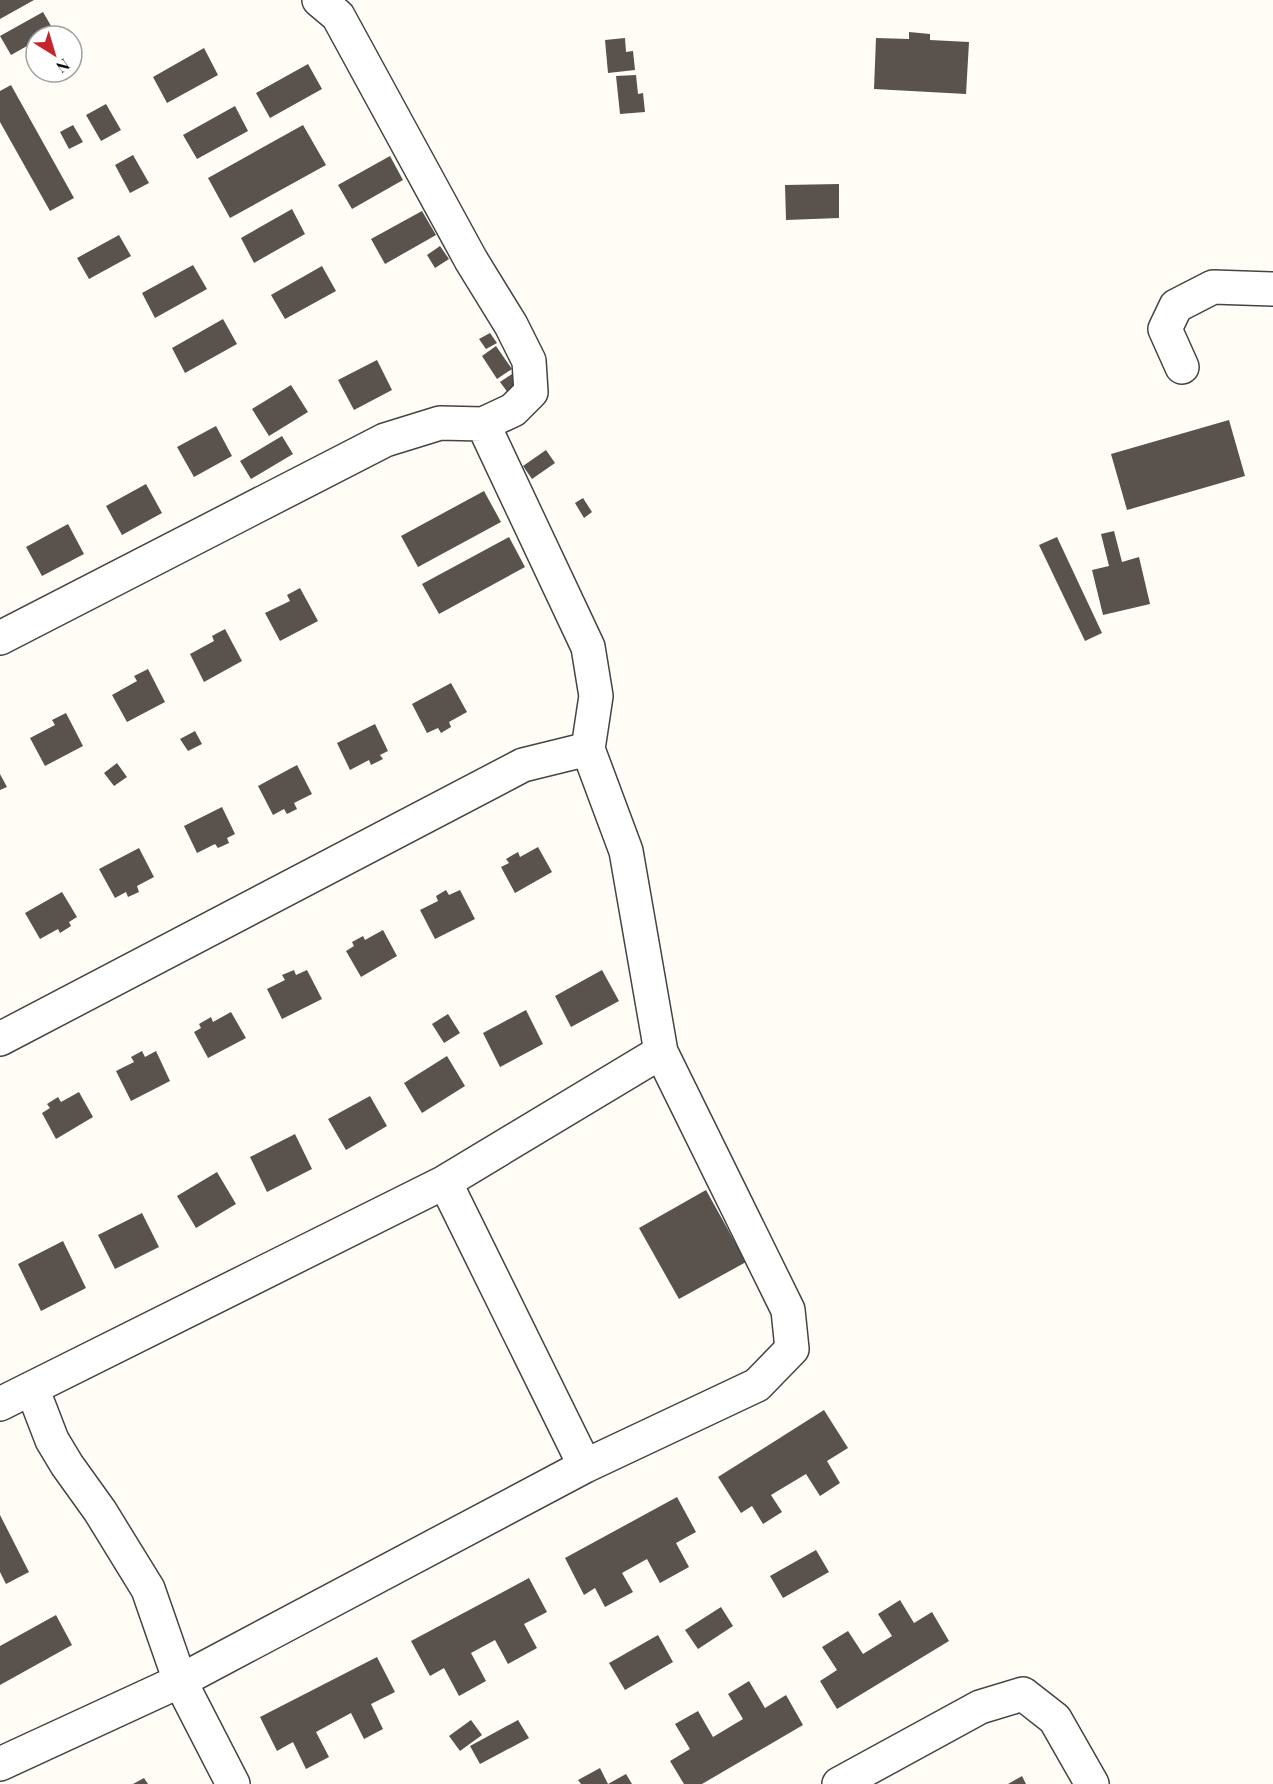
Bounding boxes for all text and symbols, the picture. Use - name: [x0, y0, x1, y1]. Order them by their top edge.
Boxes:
- north arrow: [24, 24, 84, 84]
- text: N: [52, 55, 74, 79]

